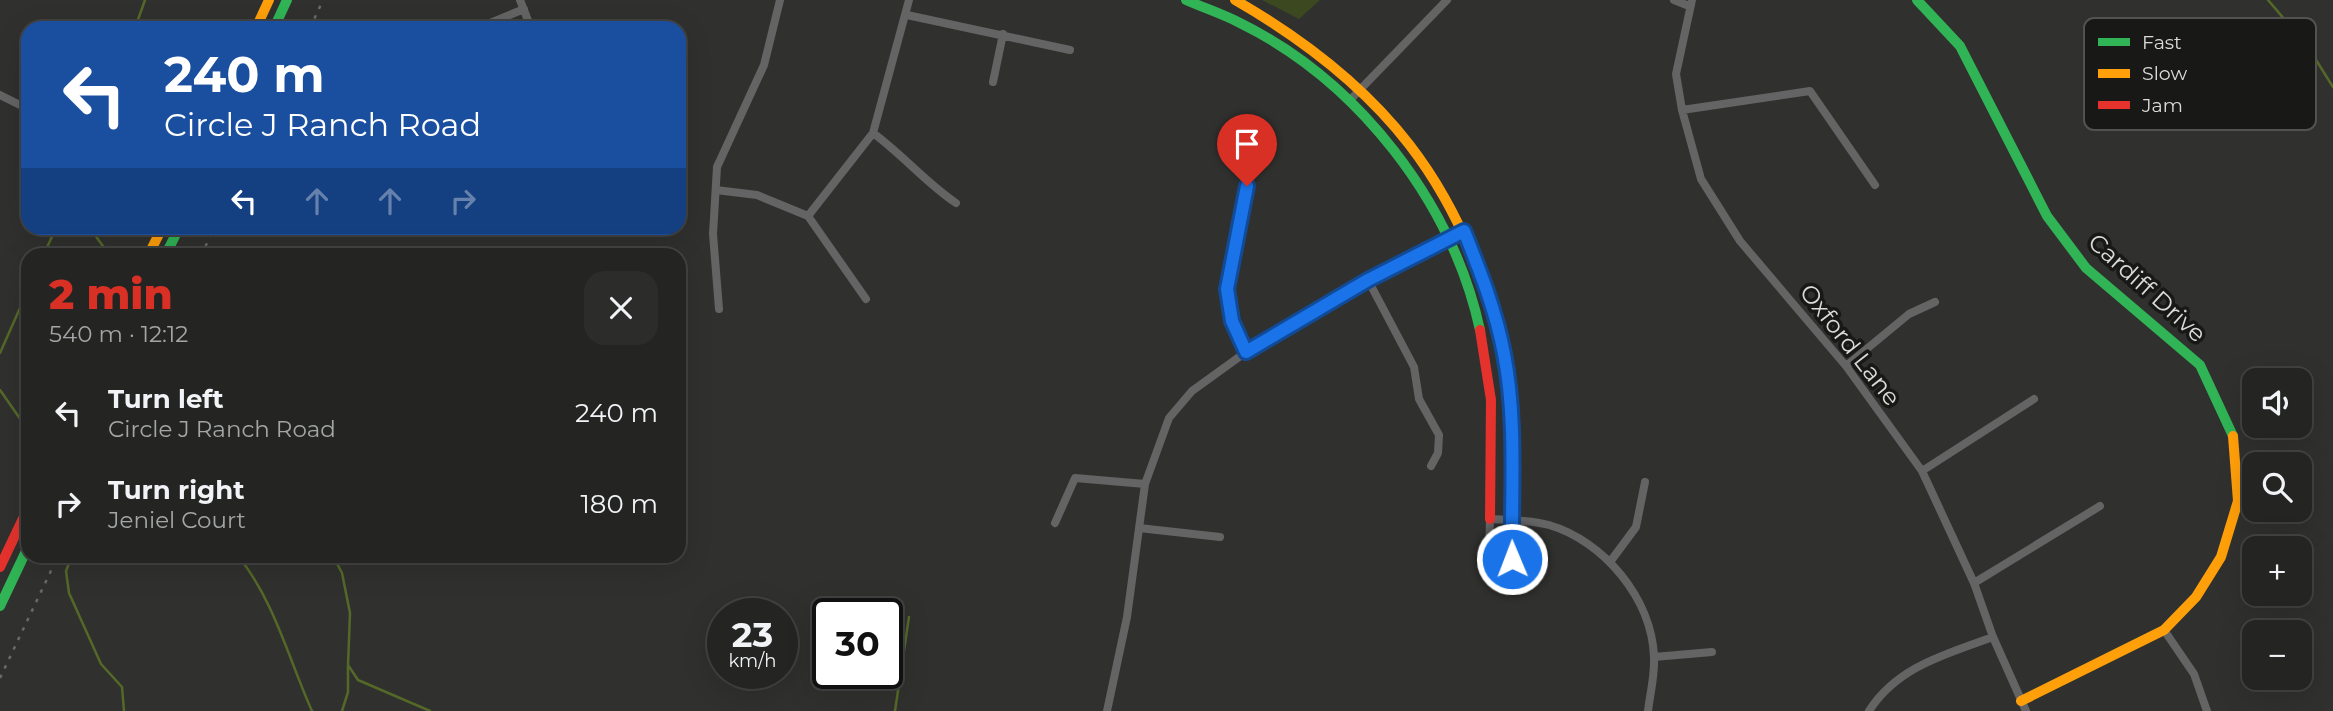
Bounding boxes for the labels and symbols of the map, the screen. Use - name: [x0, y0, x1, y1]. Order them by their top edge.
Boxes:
- legend: [2084, 18, 2316, 130]
- text: Fast: [2142, 31, 2182, 54]
- text: Slow: [2142, 62, 2187, 85]
- text: Jam: [2141, 94, 2183, 117]
- pin: [1217, 114, 1277, 186]
- street label: Cardiff Drive: [2082, 227, 2212, 348]
- street label: Oxford Lane: [1794, 278, 1907, 411]
- position arrow: [1475, 522, 1549, 596]
- speed limit sign: 30: [812, 598, 903, 689]

